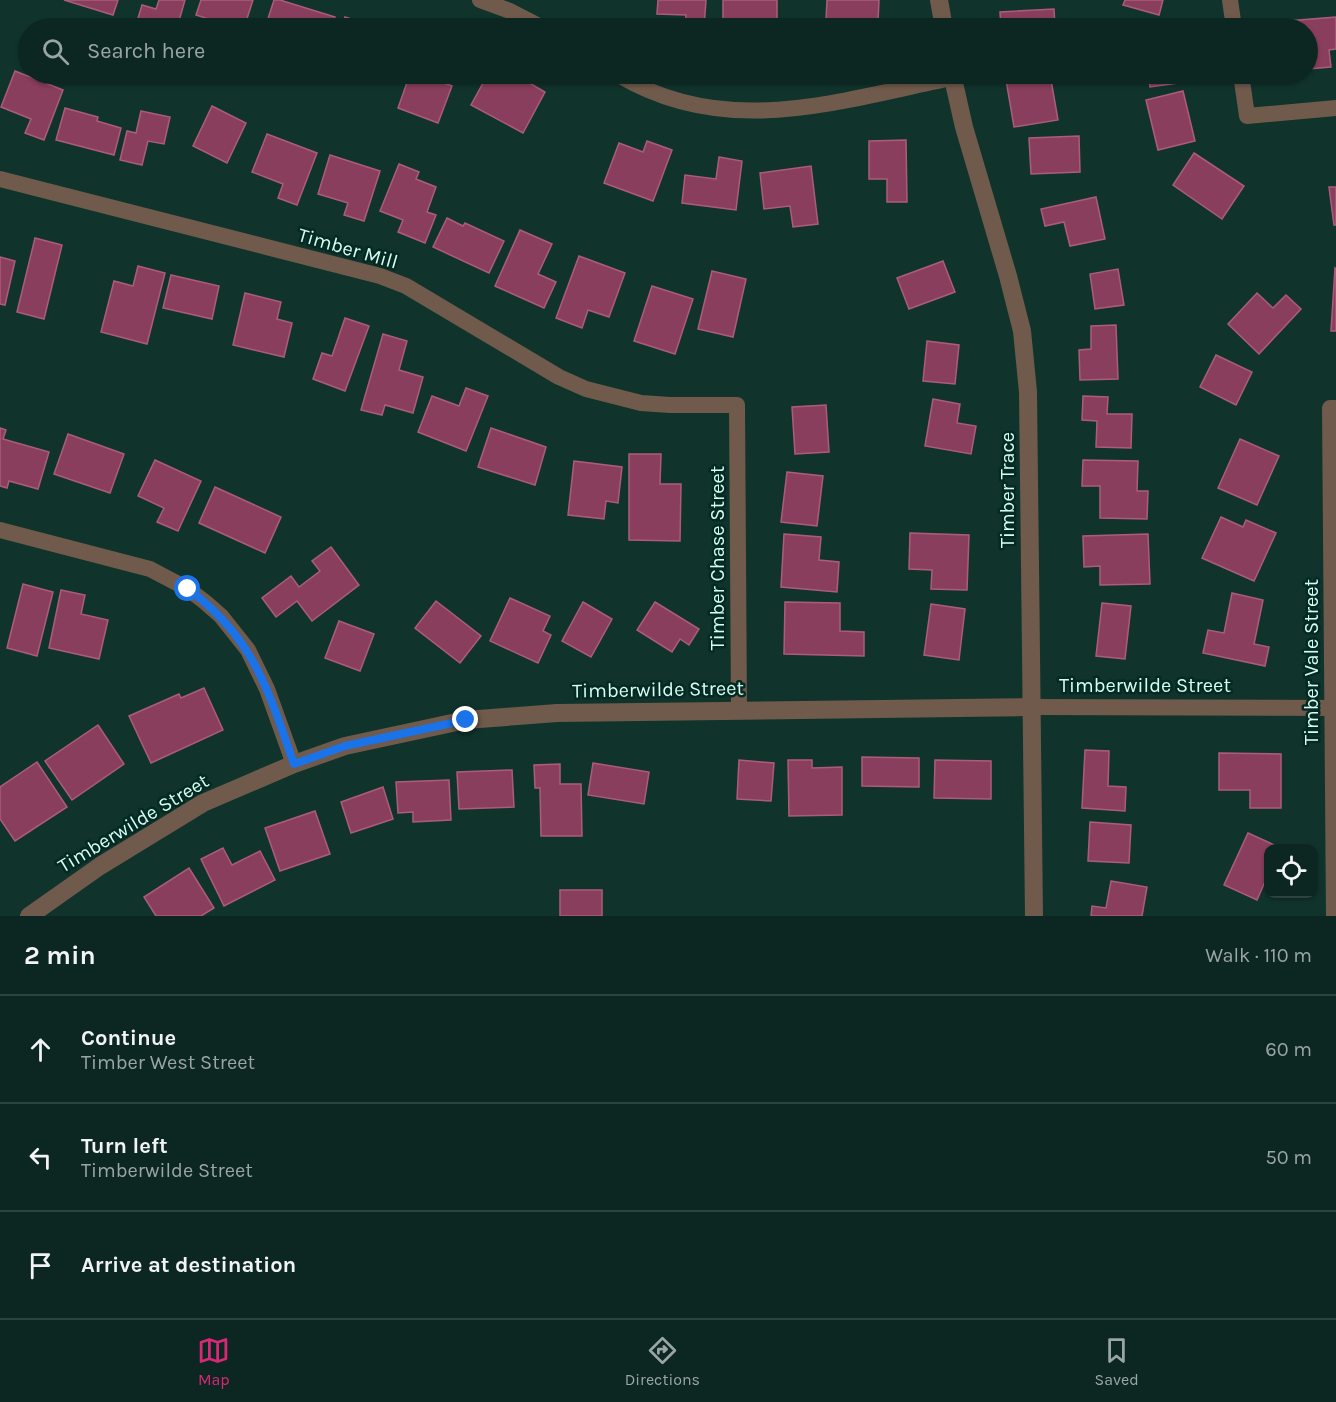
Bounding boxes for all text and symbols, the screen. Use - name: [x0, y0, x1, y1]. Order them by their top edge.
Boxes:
- search box: [18, 18, 1318, 84]
- icon: search: [39, 35, 72, 68]
- text: Search here: [87, 38, 205, 64]
- street label: Timber Mill: [295, 223, 400, 274]
- street label: Timber Trace: [996, 432, 1019, 548]
- street label: Timber Chase Street: [706, 465, 729, 650]
- route start: [174, 575, 200, 601]
- street label: Timber Vale Street: [1300, 579, 1323, 745]
- street label: Timberwilde Street: [1059, 674, 1231, 697]
- street label: Timberwilde Street: [572, 676, 745, 702]
- route end: [452, 706, 478, 732]
- street label: Timberwilde Street: [54, 769, 213, 878]
- map controls: [1264, 844, 1318, 898]
- button: locate: [1264, 844, 1318, 898]
- text: 2 min: [24, 940, 96, 971]
- text: Walk · 110 m: [1205, 944, 1312, 967]
- text: Continue: [81, 1025, 176, 1051]
- icon: ahead: [24, 1033, 57, 1066]
- text: 60 m: [1265, 1038, 1312, 1061]
- text: Timber West Street: [81, 1051, 255, 1074]
- text: Turn left: [81, 1133, 168, 1159]
- icon: left: [24, 1141, 57, 1174]
- text: 50 m: [1265, 1146, 1312, 1169]
- text: Timberwilde Street: [81, 1159, 253, 1182]
- icon: arrive: [24, 1249, 57, 1282]
- text: Arrive at destination: [81, 1252, 296, 1278]
- tab: Map: [197, 1334, 230, 1389]
- tab: Directions: [625, 1334, 700, 1389]
- tab: Saved: [1095, 1334, 1139, 1389]

